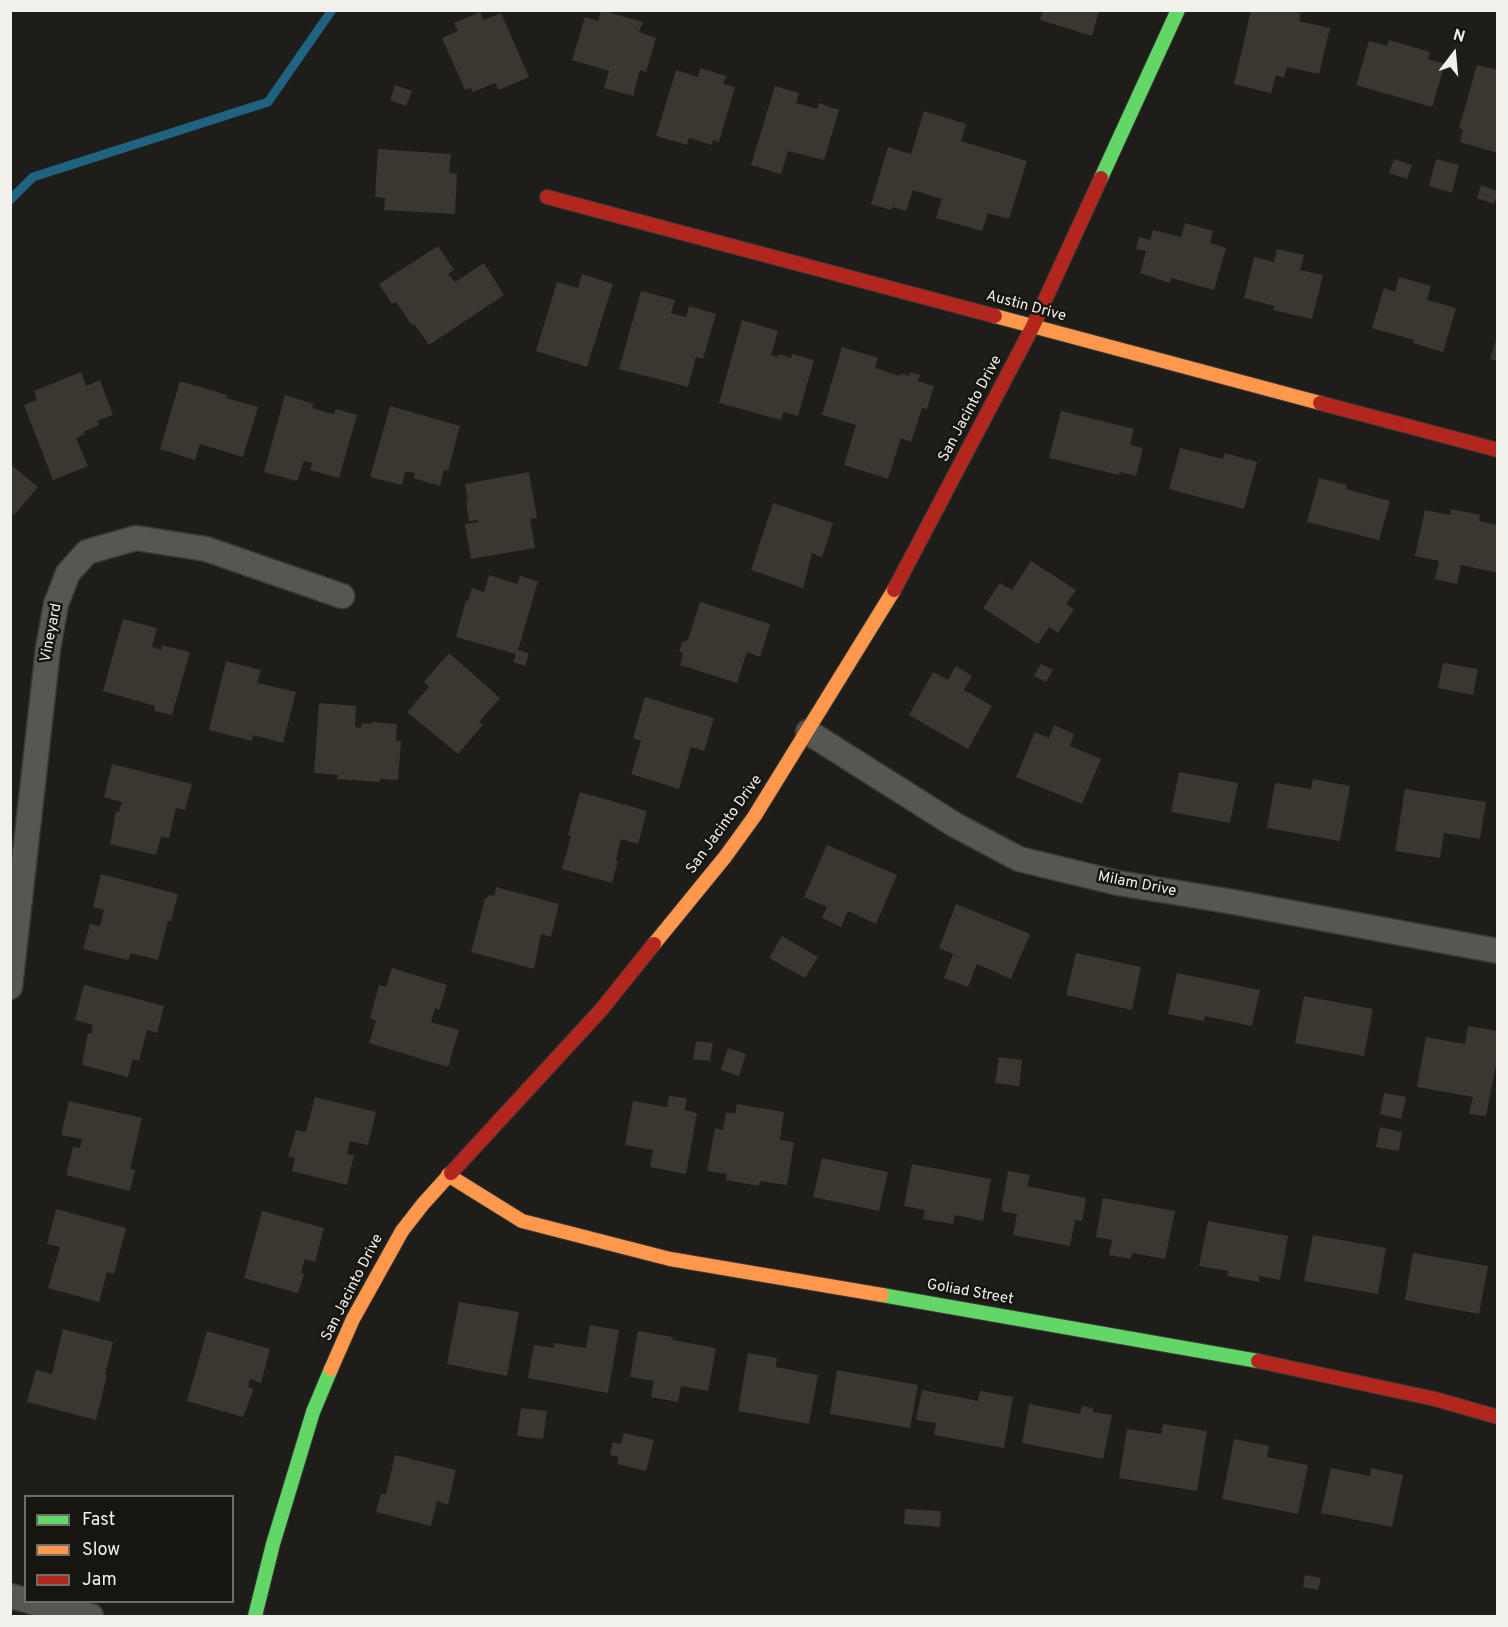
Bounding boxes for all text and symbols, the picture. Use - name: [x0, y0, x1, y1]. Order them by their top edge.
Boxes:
- north arrow: [1424, 24, 1484, 84]
- text: N: [1451, 25, 1467, 48]
- street label: Austin Drive: [984, 288, 1068, 326]
- street label: San Jacinto Drive: [935, 353, 1007, 465]
- street label: Vineyard: [37, 602, 67, 664]
- street label: San Jacinto Drive: [683, 772, 767, 878]
- street label: Milam Drive: [1096, 869, 1178, 901]
- street label: San Jacinto Drive: [318, 1231, 388, 1345]
- street label: Goliad Street: [925, 1277, 1015, 1309]
- legend: [24, 1495, 234, 1603]
- text: Fast: [82, 1509, 115, 1532]
- text: Slow: [82, 1539, 120, 1562]
- text: Jam: [82, 1569, 117, 1592]

